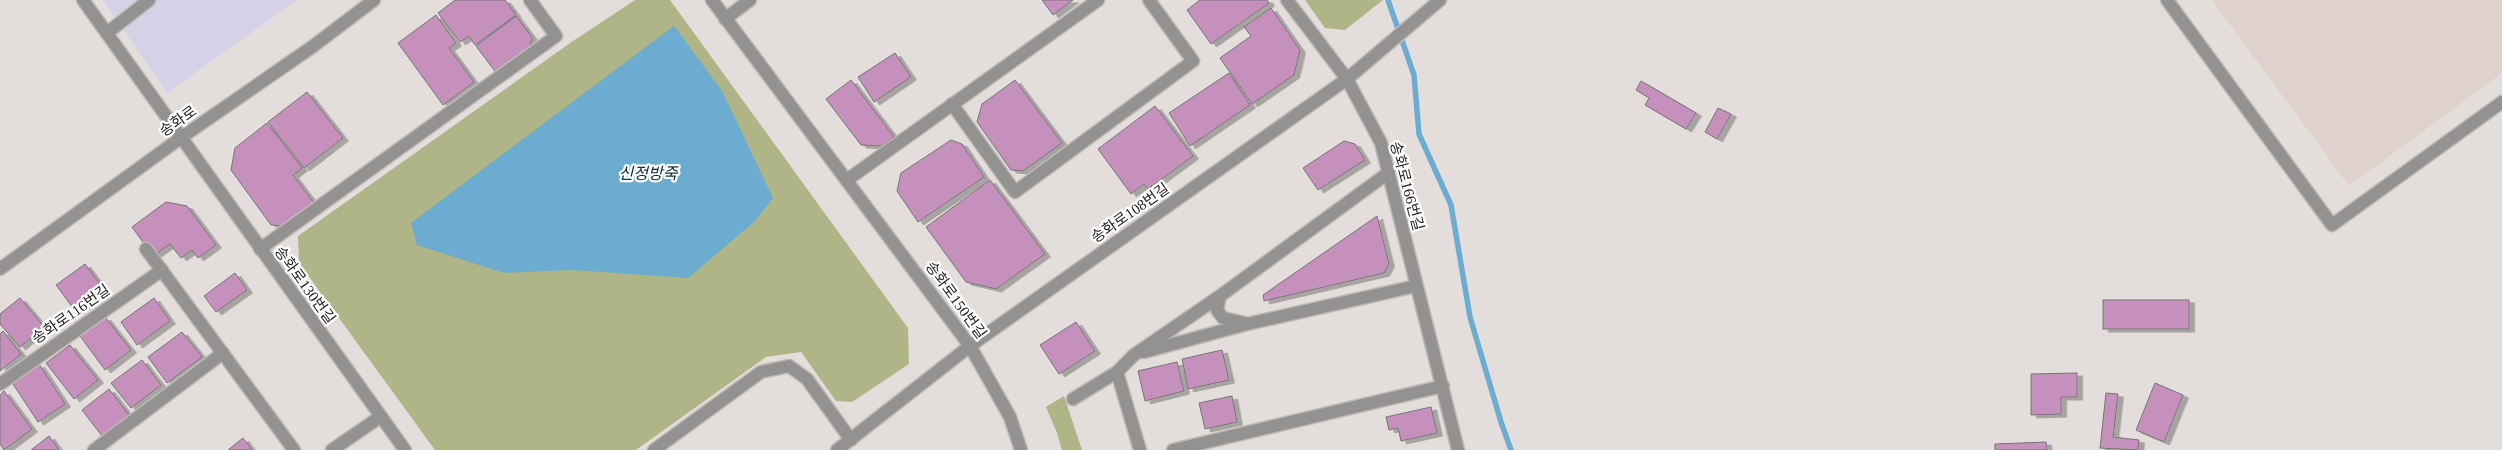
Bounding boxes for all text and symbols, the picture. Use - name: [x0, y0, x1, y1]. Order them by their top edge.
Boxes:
- street label: 송화로: [156, 103, 200, 139]
- street label: 송화로166번길: [1387, 140, 1427, 232]
- water label: 신정방죽: [619, 165, 679, 182]
- street label: 송화로108번길: [1088, 180, 1172, 246]
- street label: 송화로130번길: [272, 243, 338, 327]
- street label: 송화로150번길: [923, 258, 989, 342]
- street label: 송화로116번길: [29, 281, 113, 347]

